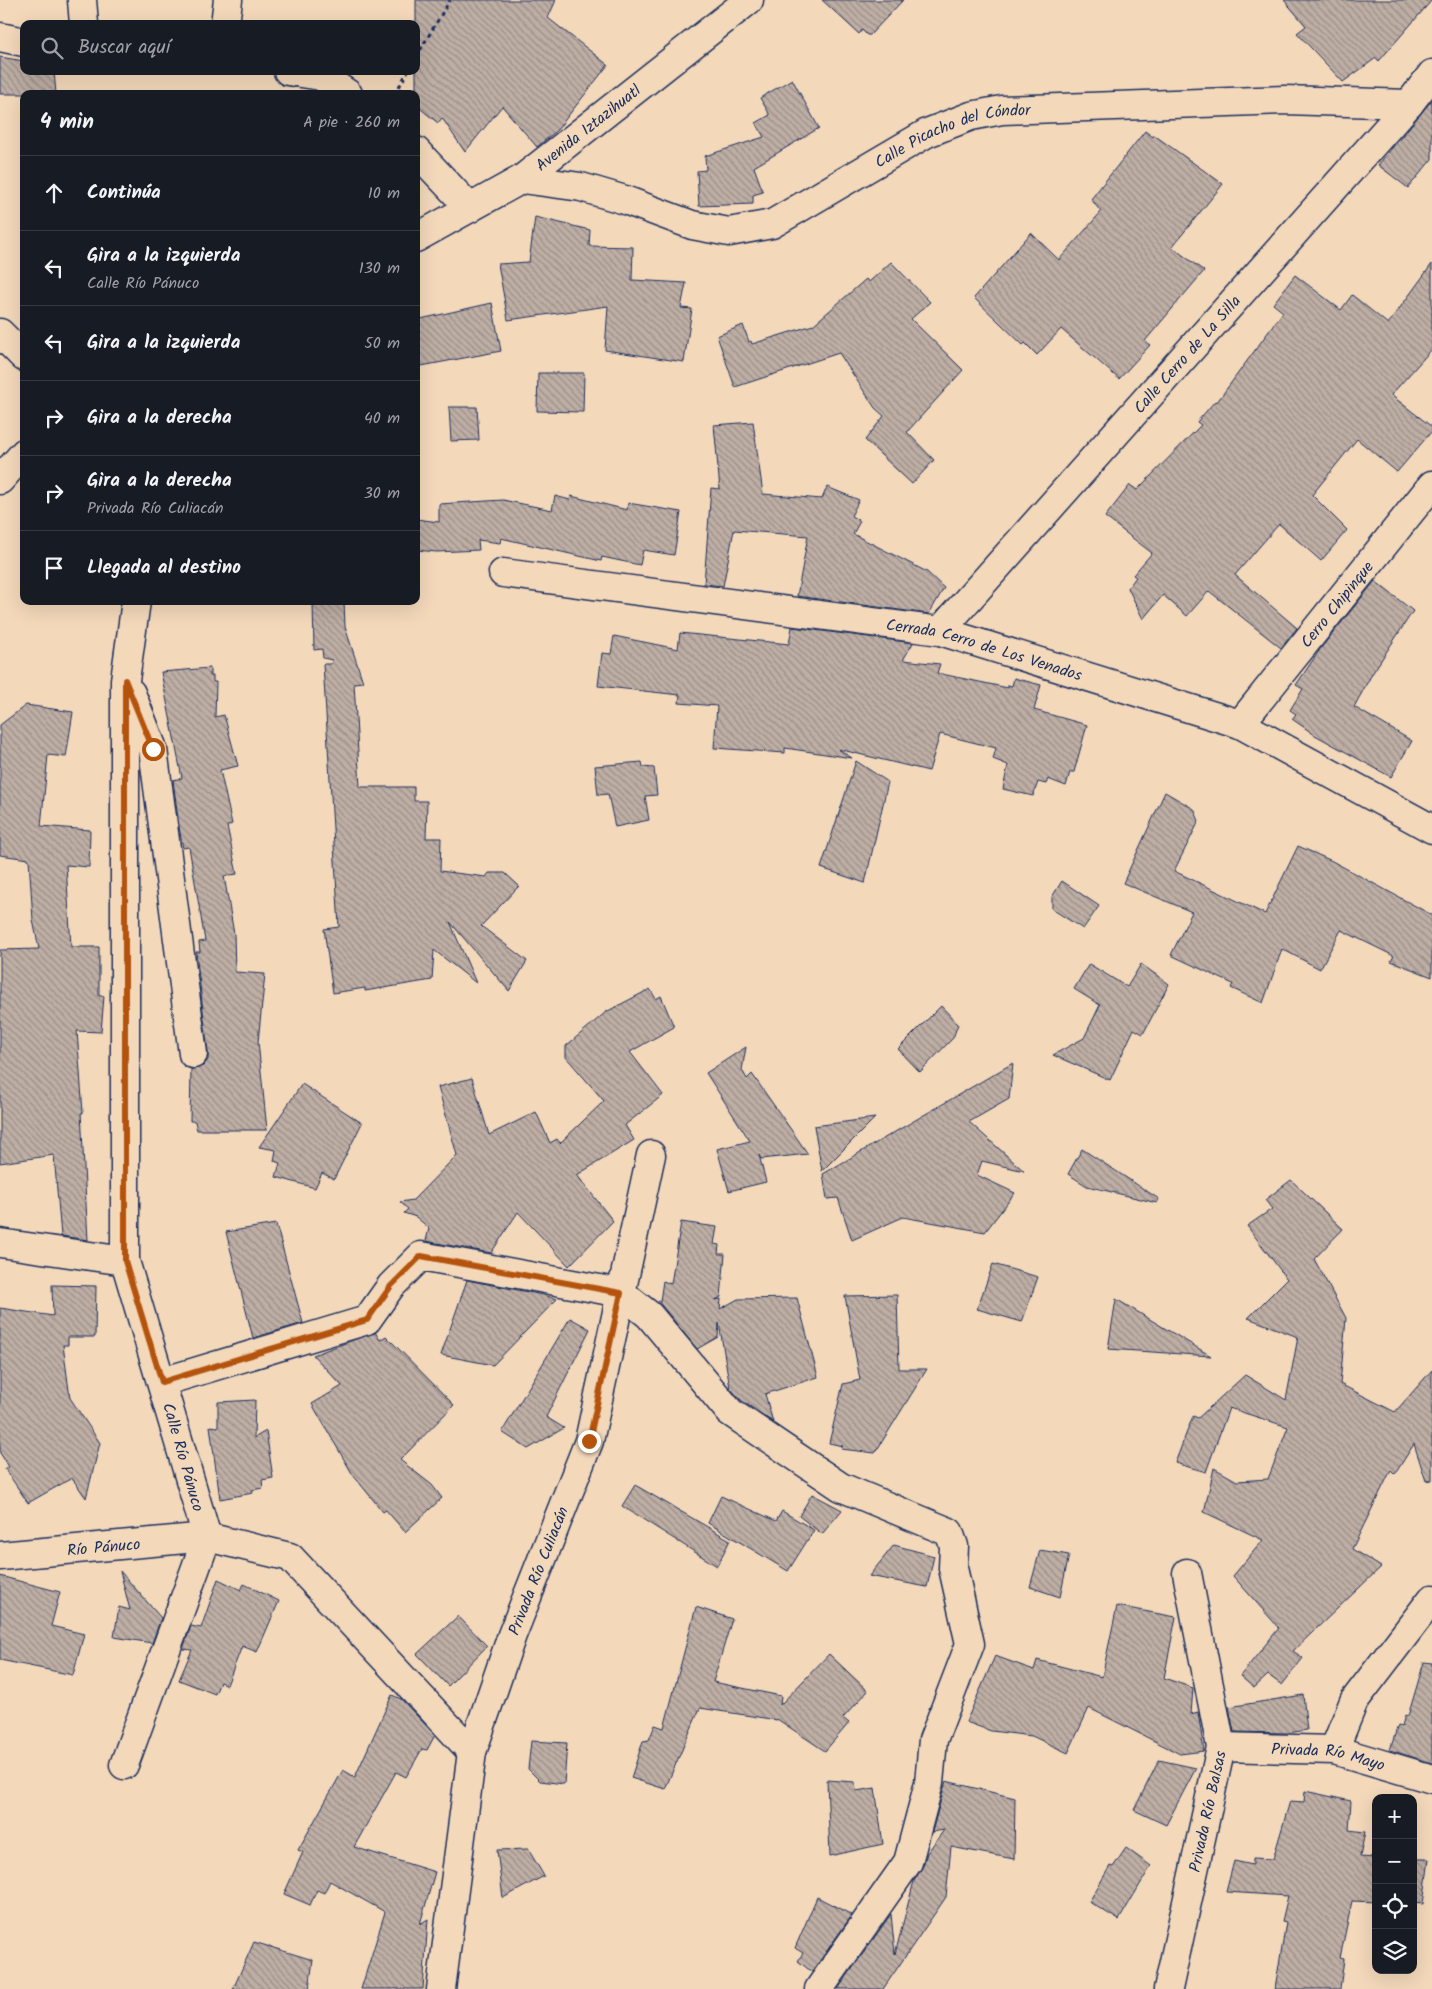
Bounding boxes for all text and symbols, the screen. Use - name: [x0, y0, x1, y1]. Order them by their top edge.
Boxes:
- search box: [20, 20, 420, 75]
- text: Buscar aquí: [78, 33, 170, 63]
- icon: search: [38, 34, 66, 62]
- street label: Avenida Iztazihuatl: [530, 79, 647, 178]
- street label: Calle Picacho del Cóndor: [870, 98, 1033, 175]
- text: 4 min: [40, 106, 94, 139]
- text: A pie · 260 m: [303, 110, 400, 135]
- text: Continúa: [87, 178, 161, 208]
- icon: ahead: [40, 179, 68, 207]
- text: 10 m: [368, 181, 400, 206]
- text: Gira a la izquierda: [87, 241, 240, 271]
- icon: left: [40, 254, 68, 282]
- text: 130 m: [359, 256, 400, 281]
- text: Calle Río Pánuco: [87, 271, 199, 296]
- street label: Calle Cerro de La Silla: [1128, 290, 1247, 420]
- text: Gira a la izquierda: [87, 328, 240, 358]
- icon: left: [40, 329, 68, 357]
- text: 50 m: [364, 331, 400, 356]
- text: Gira a la derecha: [87, 403, 232, 433]
- icon: right: [40, 404, 68, 432]
- text: 40 m: [364, 406, 400, 431]
- text: Gira a la derecha: [87, 466, 232, 496]
- icon: right: [40, 479, 68, 507]
- text: 30 m: [364, 481, 400, 506]
- text: Privada Río Culiacán: [87, 496, 223, 521]
- text: Llegada al destino: [87, 553, 241, 583]
- icon: arrive: [40, 554, 68, 582]
- street label: Cerro Chipinque: [1295, 556, 1380, 654]
- street label: Cerrada Cerro de Los Venados: [885, 613, 1085, 688]
- route start: [142, 738, 165, 761]
- street label: Calle Río Pánuco: [155, 1400, 210, 1515]
- route end: [578, 1430, 601, 1453]
- street label: Privada Río Culiacán: [502, 1503, 576, 1639]
- street label: Río Pánuco: [66, 1532, 142, 1564]
- street label: Privada Río Mayo: [1271, 1737, 1388, 1778]
- street label: Privada Río Balsas: [1183, 1748, 1234, 1875]
- map controls: [1372, 1794, 1417, 1974]
- button: +: [1372, 1794, 1417, 1839]
- button: −: [1372, 1839, 1417, 1884]
- button: locate: [1372, 1884, 1417, 1929]
- button: layers: [1372, 1929, 1417, 1974]

